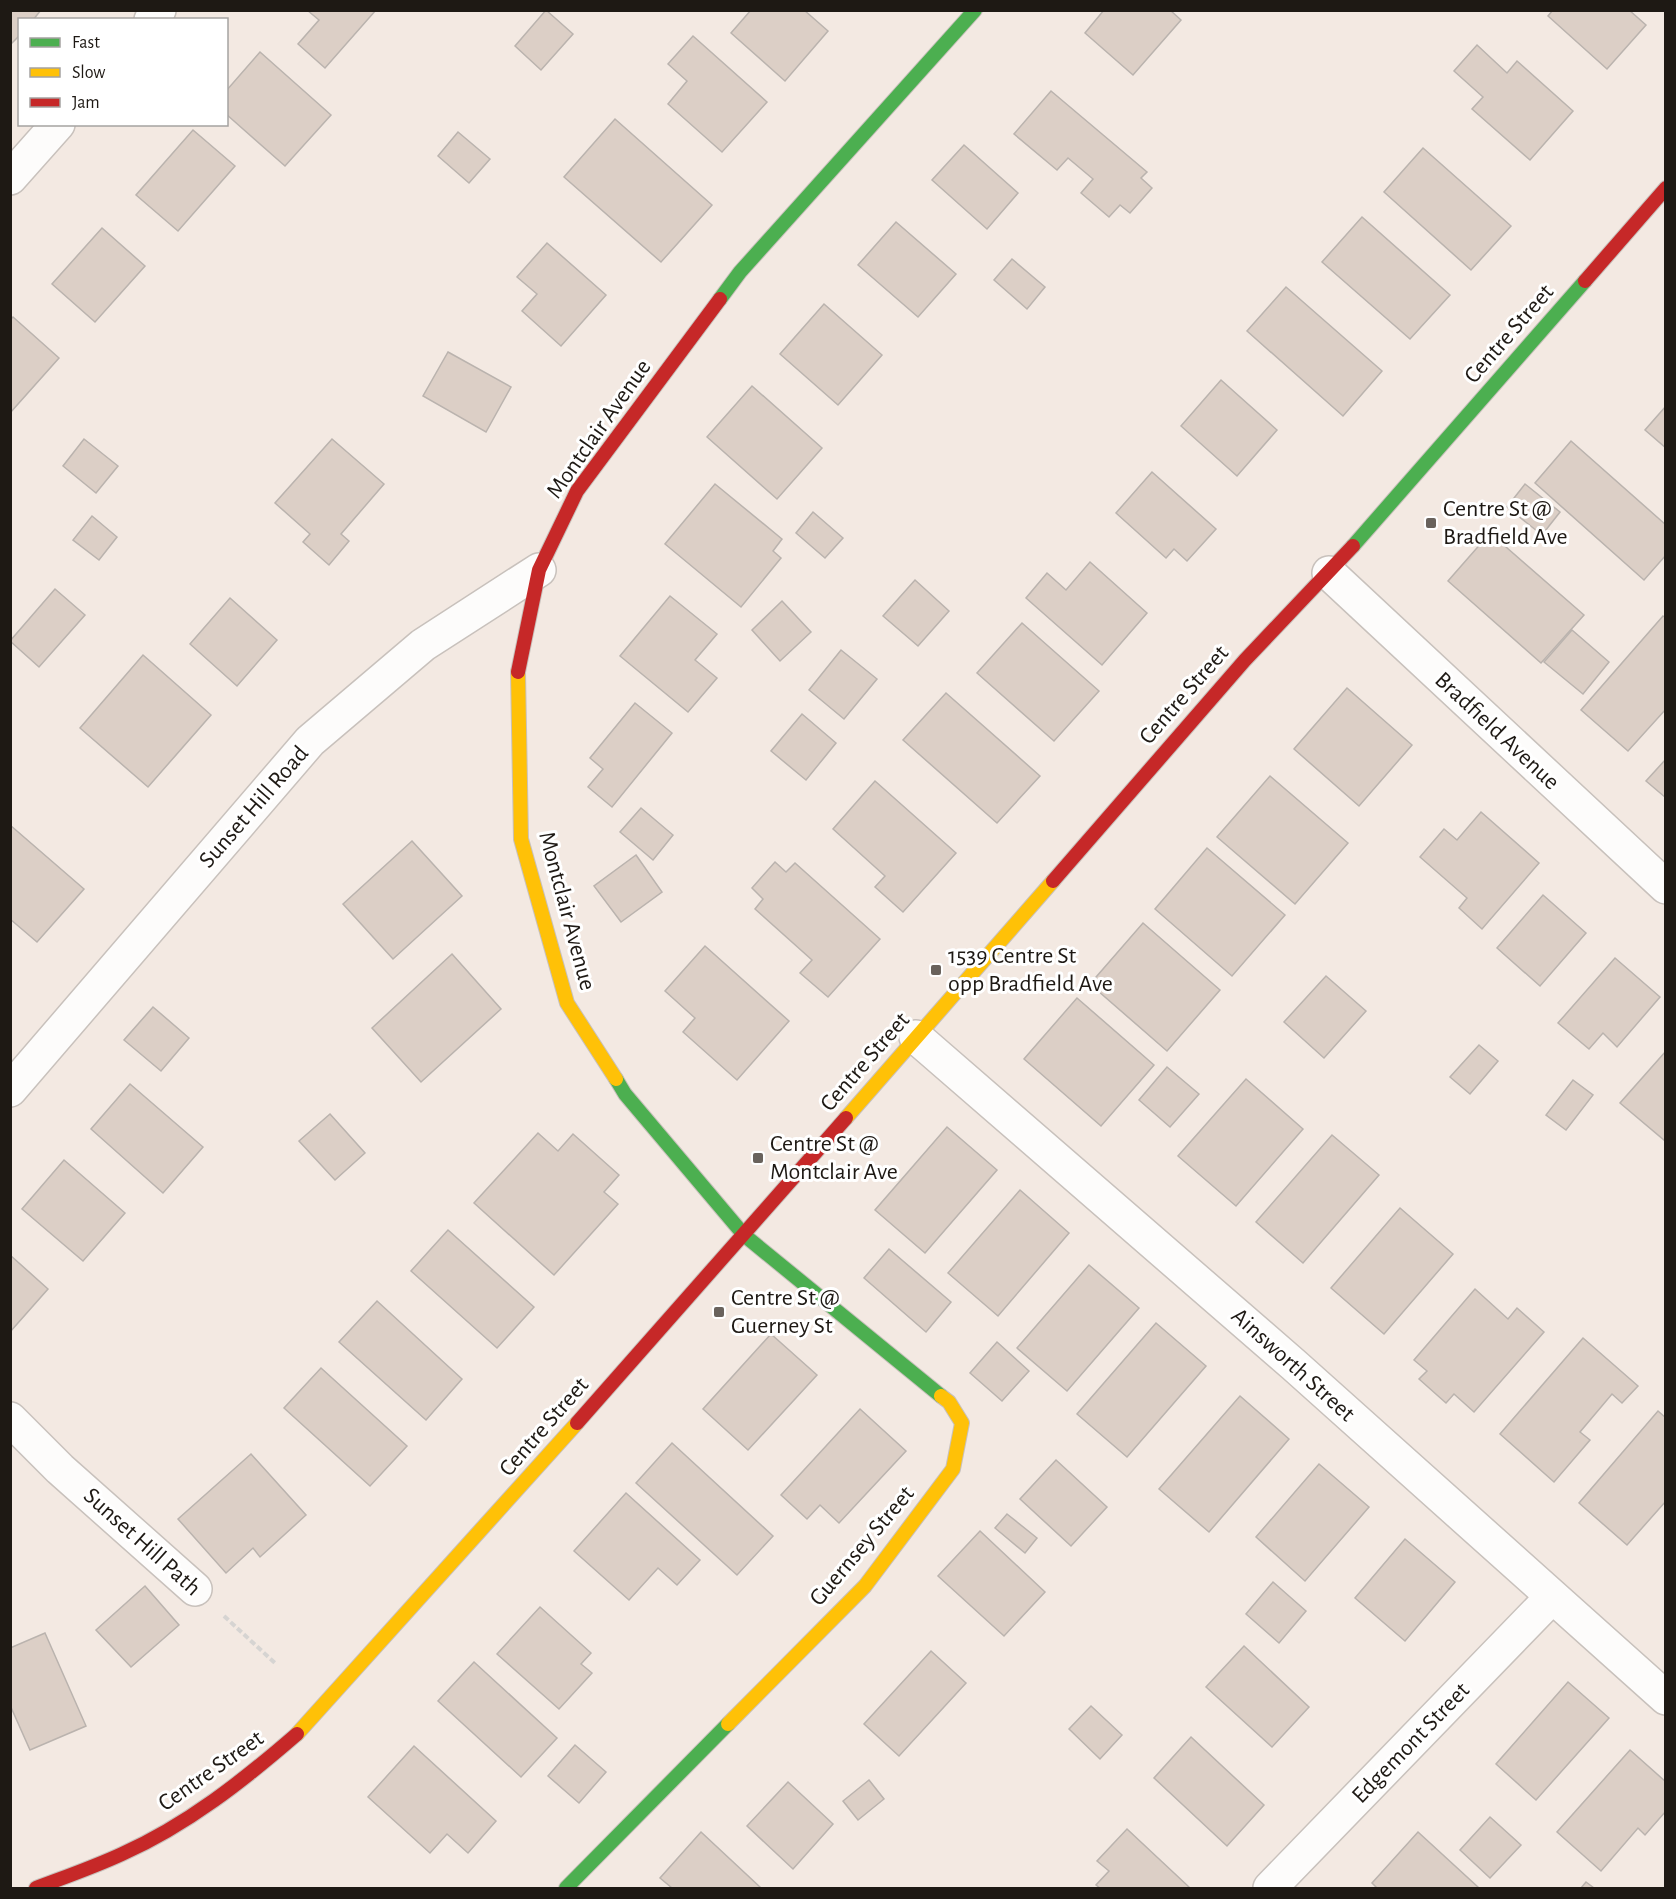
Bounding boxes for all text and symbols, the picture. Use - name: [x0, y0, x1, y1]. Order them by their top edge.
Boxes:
- legend: [18, 18, 228, 126]
- text: Fast: [72, 34, 100, 52]
- text: Slow: [72, 64, 105, 82]
- text: Jam: [72, 94, 100, 112]
- street label: Centre Street: [1460, 280, 1558, 388]
- street label: Montclair Avenue: [542, 355, 656, 503]
- place label: Centre St @ Bradfield Ave: [1443, 497, 1568, 549]
- marker: Centre St @ Bradfield Ave: [1424, 516, 1438, 530]
- street label: Centre Street: [1135, 641, 1233, 749]
- street label: Bradfield Avenue: [1430, 668, 1564, 794]
- street label: Sunset Hill Road: [195, 741, 313, 873]
- street label: Montclair Avenue: [534, 829, 600, 993]
- place label: 1539 Centre St opp Bradfield Ave: [948, 944, 1113, 996]
- marker: 1539 Centre St opp Bradfield Ave: [929, 963, 943, 977]
- street label: Centre Street: [816, 1008, 914, 1116]
- place label: Centre St @ Montclair Ave: [770, 1132, 898, 1184]
- marker: Centre St @ Montclair Ave: [751, 1151, 765, 1165]
- place label: Centre St @ Guerney St: [731, 1286, 840, 1338]
- street label: Ainsworth Street: [1227, 1304, 1359, 1427]
- marker: Centre St @ Guerney St: [712, 1305, 726, 1319]
- street label: Centre Street: [495, 1373, 593, 1481]
- street label: Guernsey Street: [805, 1481, 919, 1610]
- street label: Sunset Hill Path: [79, 1483, 205, 1601]
- street label: Edgemont Street: [1348, 1678, 1475, 1808]
- street label: Centre Street: [154, 1726, 268, 1816]

